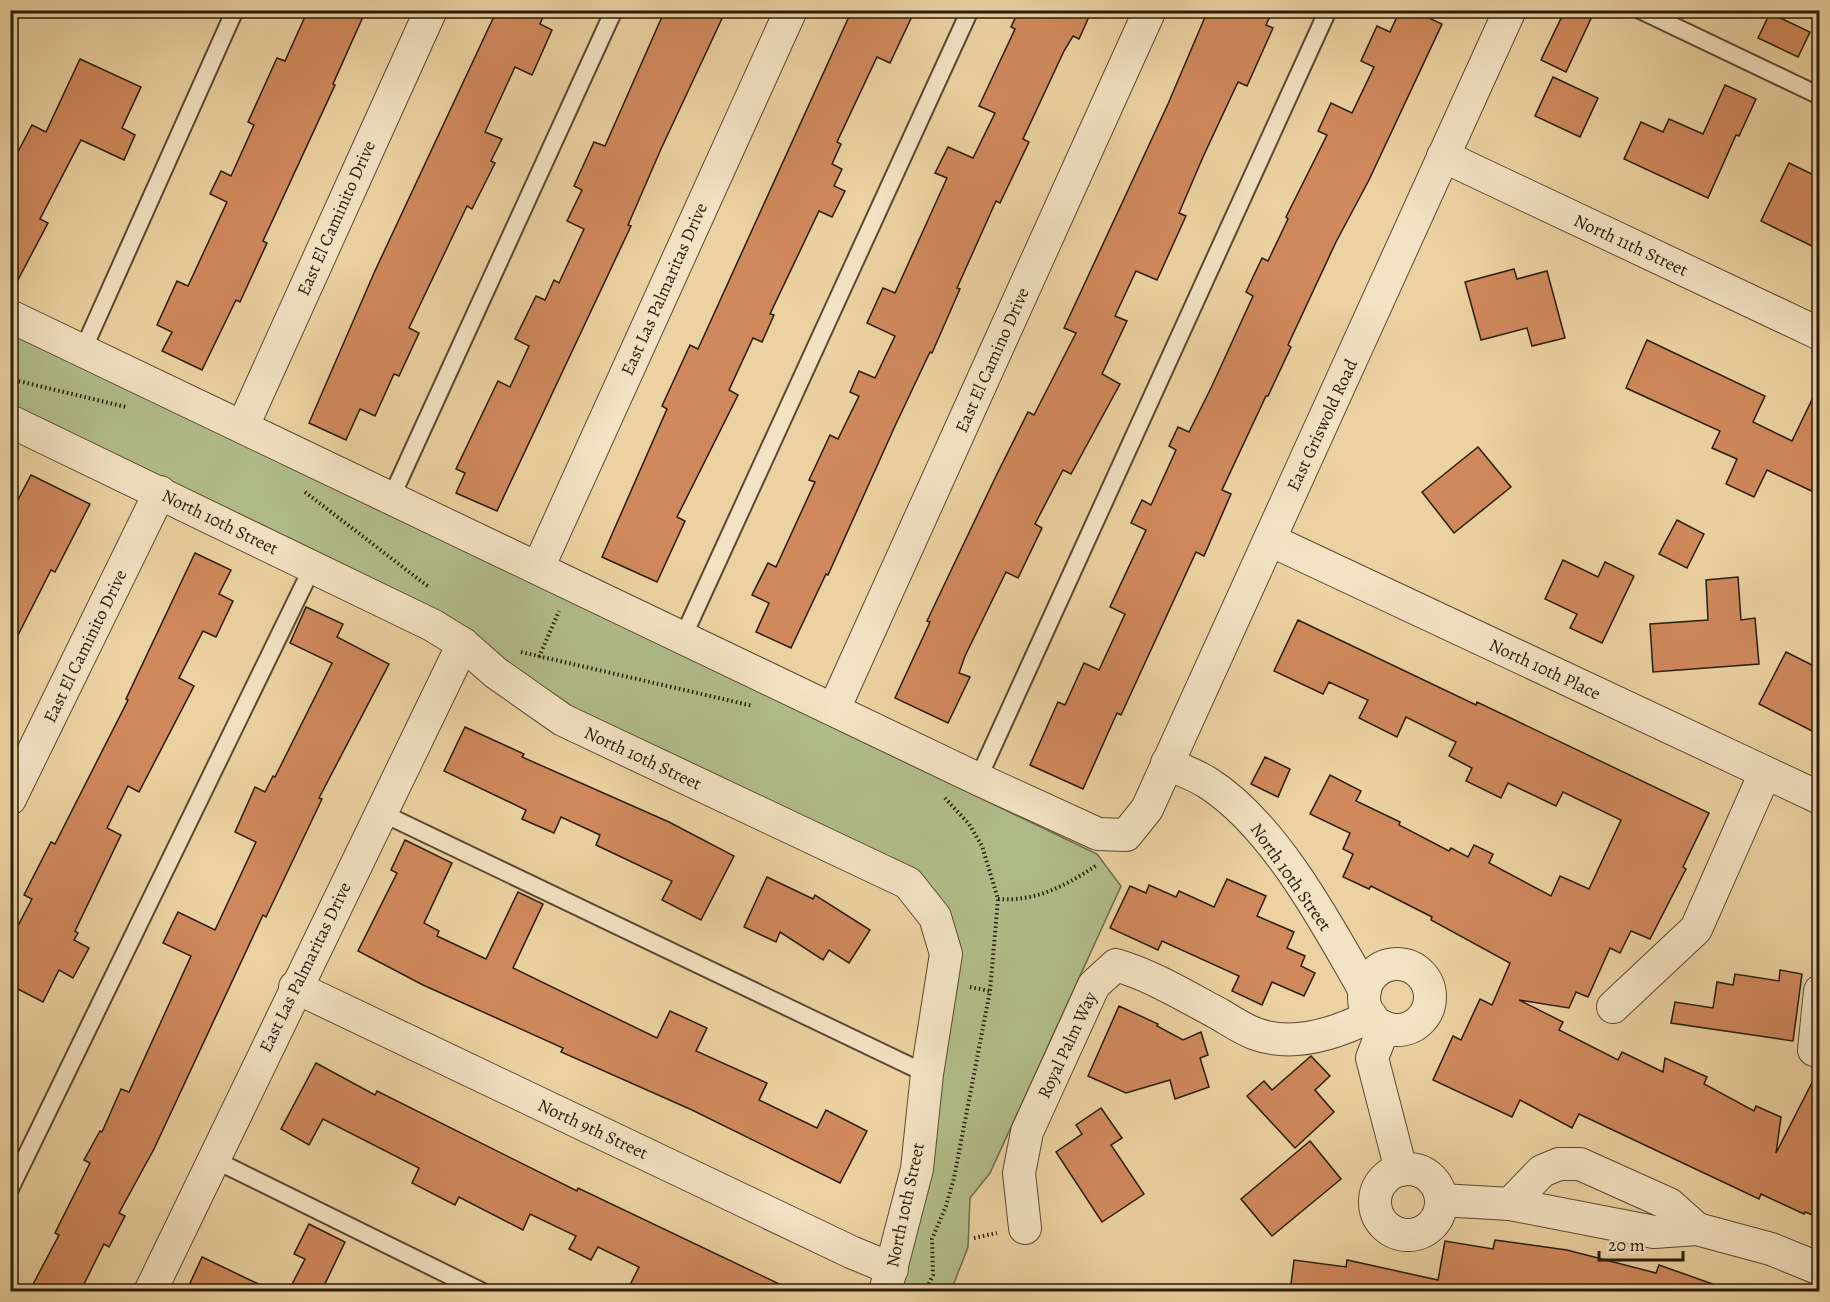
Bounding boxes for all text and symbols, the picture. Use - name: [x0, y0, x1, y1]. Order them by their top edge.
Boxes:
- street label: East El Caminito Drive: [291, 137, 381, 299]
- street label: East Las Palmaritas Drive: [615, 199, 713, 379]
- street label: North 11th Street: [1570, 208, 1692, 282]
- street label: East El Camino Drive: [949, 284, 1035, 436]
- street label: East Griswold Road: [1281, 355, 1363, 495]
- street label: North 10th Street: [158, 483, 282, 561]
- street label: East El Caminito Drive: [37, 565, 133, 727]
- street label: North 10th Place: [1485, 633, 1605, 705]
- street label: North 10th Street: [581, 720, 706, 796]
- street label: North 10th Street: [1245, 818, 1337, 936]
- street label: East Las Palmaritas Drive: [253, 878, 357, 1056]
- street label: Royal Palm Way: [1032, 987, 1103, 1102]
- street label: North 9th Street: [534, 1093, 652, 1165]
- street label: North 10th Street: [880, 1140, 930, 1269]
- scale bar: [1599, 1224, 1683, 1262]
- text: 20 m: [1608, 1233, 1645, 1257]

